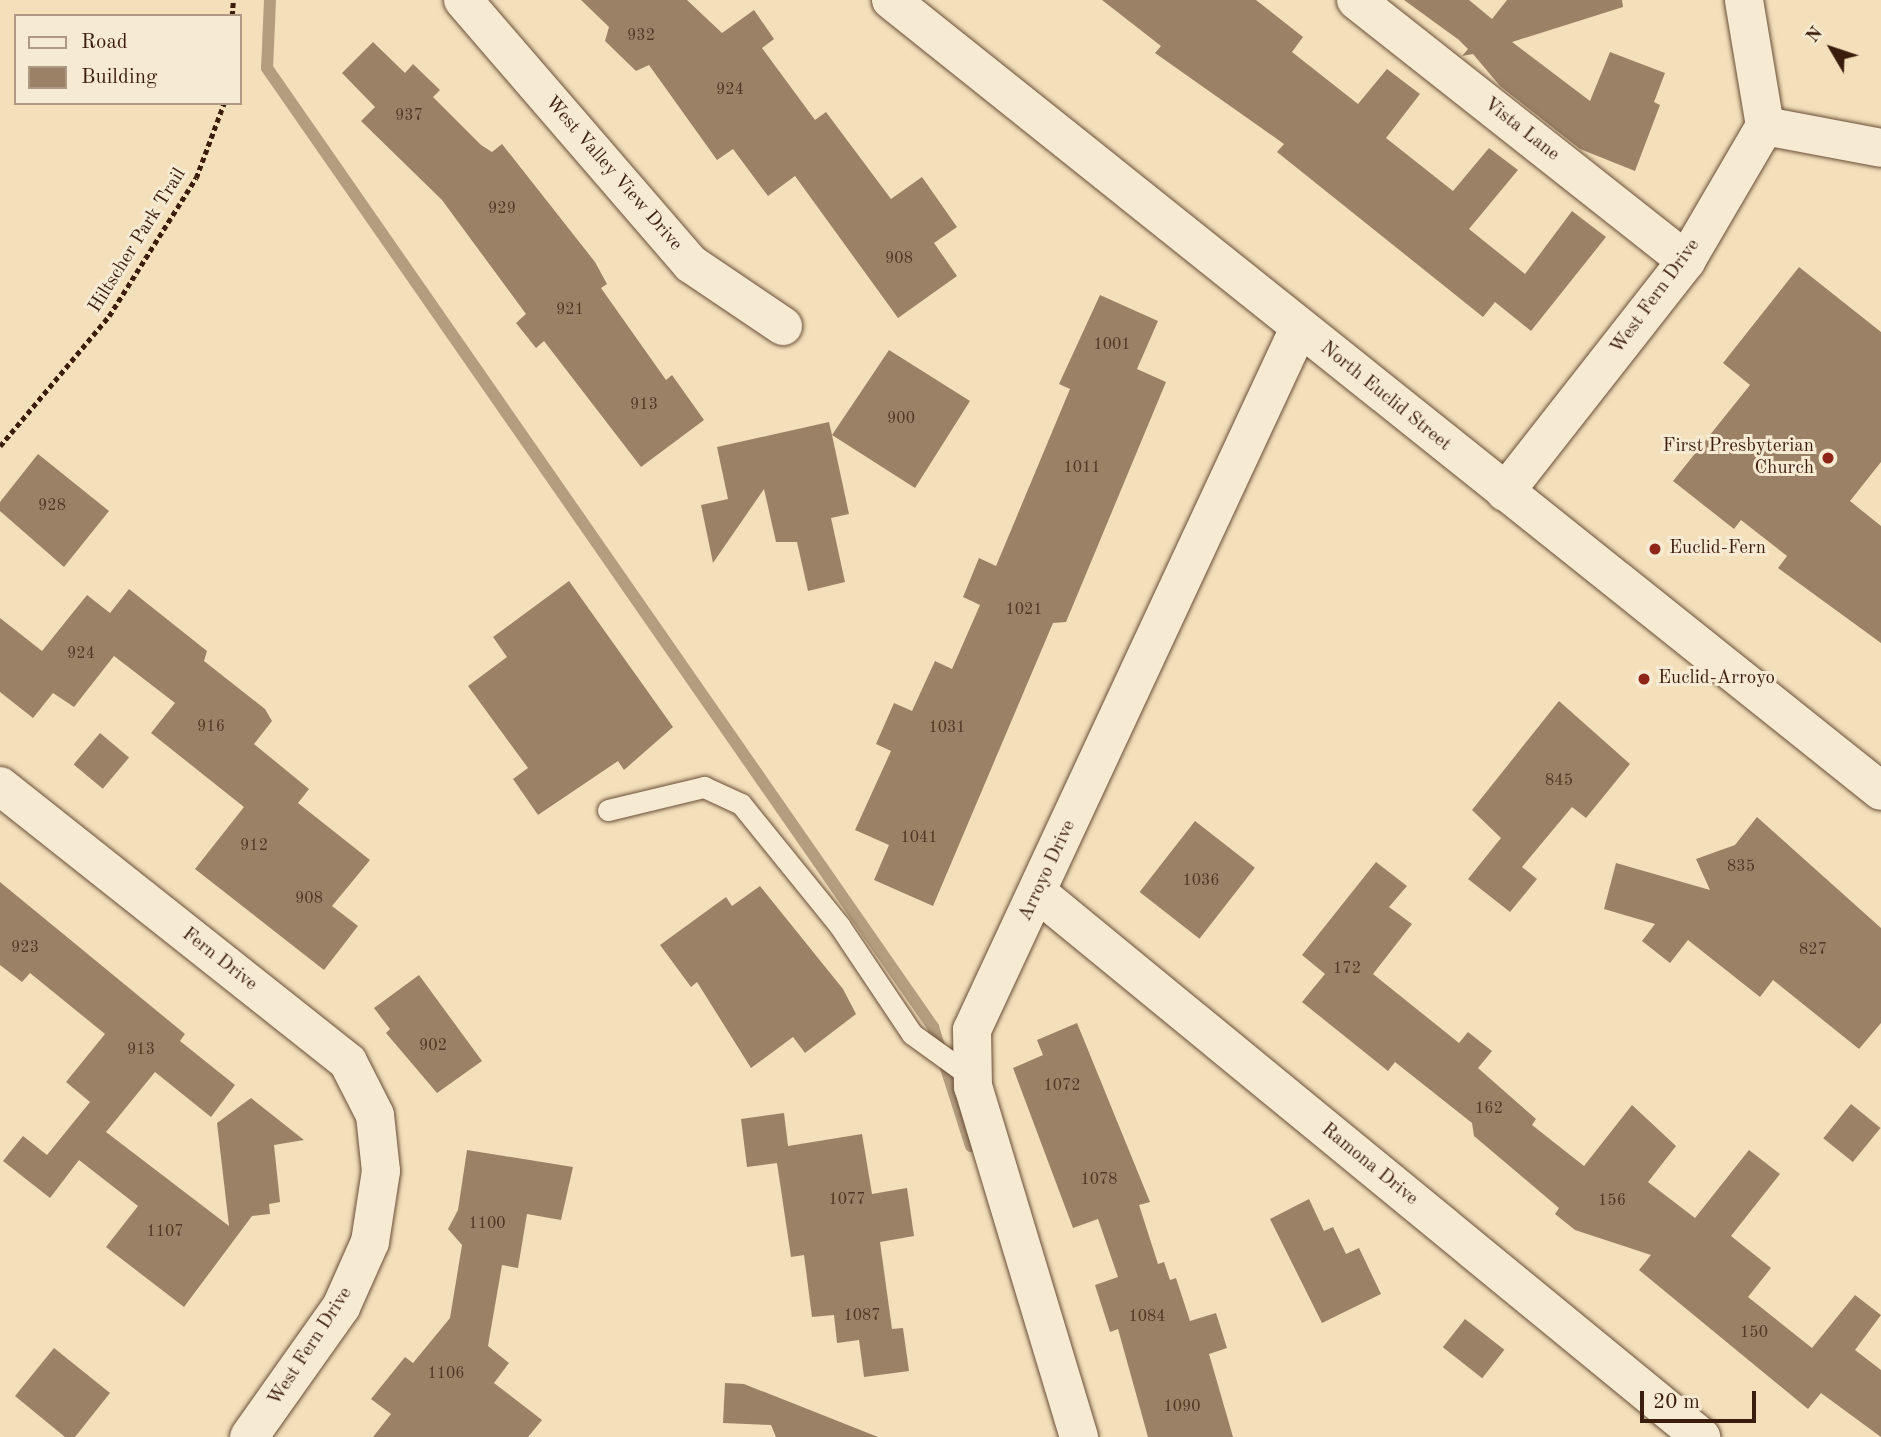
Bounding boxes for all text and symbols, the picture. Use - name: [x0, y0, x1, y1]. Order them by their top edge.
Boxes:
- legend: [14, 14, 242, 105]
- north arrow: [1797, 14, 1867, 84]
- text: N: [1803, 24, 1827, 47]
- house number: 932: [627, 26, 655, 46]
- text: Road: [81, 32, 128, 53]
- text: Building: [81, 67, 157, 88]
- house number: 924: [716, 80, 744, 100]
- street label: West Valley View Drive: [540, 92, 686, 256]
- street label: Vista Lane: [1479, 93, 1563, 167]
- house number: 937: [395, 106, 423, 126]
- street label: Hiltscher Park Trail: [84, 165, 192, 317]
- house number: 929: [488, 199, 516, 219]
- street label: West Fern Drive: [1607, 235, 1705, 359]
- house number: 908: [885, 249, 913, 269]
- house number: 921: [556, 300, 584, 320]
- house number: 1001: [1093, 335, 1131, 355]
- street label: North Euclid Street: [1315, 337, 1455, 457]
- house number: 913: [630, 395, 658, 415]
- house number: 900: [887, 409, 915, 429]
- place label: First Presbyterian Church: [1663, 436, 1814, 480]
- marker: First Presbyterian Church: [1820, 450, 1836, 466]
- house number: 1011: [1063, 458, 1101, 478]
- house number: 928: [38, 496, 66, 516]
- place label: Euclid-Fern: [1669, 538, 1766, 560]
- marker: Euclid-Fern: [1647, 541, 1663, 557]
- house number: 1021: [1005, 600, 1043, 620]
- house number: 924: [67, 644, 95, 664]
- place label: Euclid-Arroyo: [1658, 668, 1775, 690]
- marker: Euclid-Arroyo: [1636, 671, 1652, 687]
- house number: 916: [197, 717, 225, 737]
- house number: 1031: [928, 718, 966, 738]
- house number: 845: [1545, 771, 1573, 791]
- street label: Arroyo Drive: [1015, 817, 1081, 925]
- house number: 1041: [900, 828, 938, 848]
- house number: 912: [240, 836, 268, 856]
- house number: 835: [1727, 857, 1755, 877]
- house number: 1036: [1182, 871, 1220, 891]
- house number: 908: [295, 889, 323, 909]
- street label: Fern Drive: [177, 924, 261, 996]
- house number: 923: [11, 938, 39, 958]
- house number: 827: [1799, 940, 1827, 960]
- house number: 172: [1333, 959, 1361, 979]
- house number: 902: [419, 1036, 447, 1056]
- house number: 913: [127, 1040, 155, 1060]
- house number: 1072: [1043, 1076, 1081, 1096]
- house number: 162: [1475, 1099, 1503, 1119]
- street label: Ramona Drive: [1316, 1119, 1422, 1211]
- house number: 1078: [1080, 1170, 1118, 1190]
- house number: 1077: [828, 1190, 866, 1210]
- house number: 156: [1598, 1191, 1626, 1211]
- house number: 1100: [468, 1214, 506, 1234]
- house number: 1107: [146, 1222, 184, 1242]
- street label: West Fern Drive: [264, 1283, 358, 1411]
- house number: 1087: [843, 1306, 881, 1326]
- house number: 1084: [1128, 1307, 1166, 1327]
- house number: 150: [1740, 1323, 1768, 1343]
- house number: 1106: [427, 1364, 465, 1384]
- scale bar: [1643, 1378, 1758, 1422]
- text: 20 m: [1653, 1392, 1700, 1413]
- house number: 1090: [1163, 1397, 1201, 1417]

